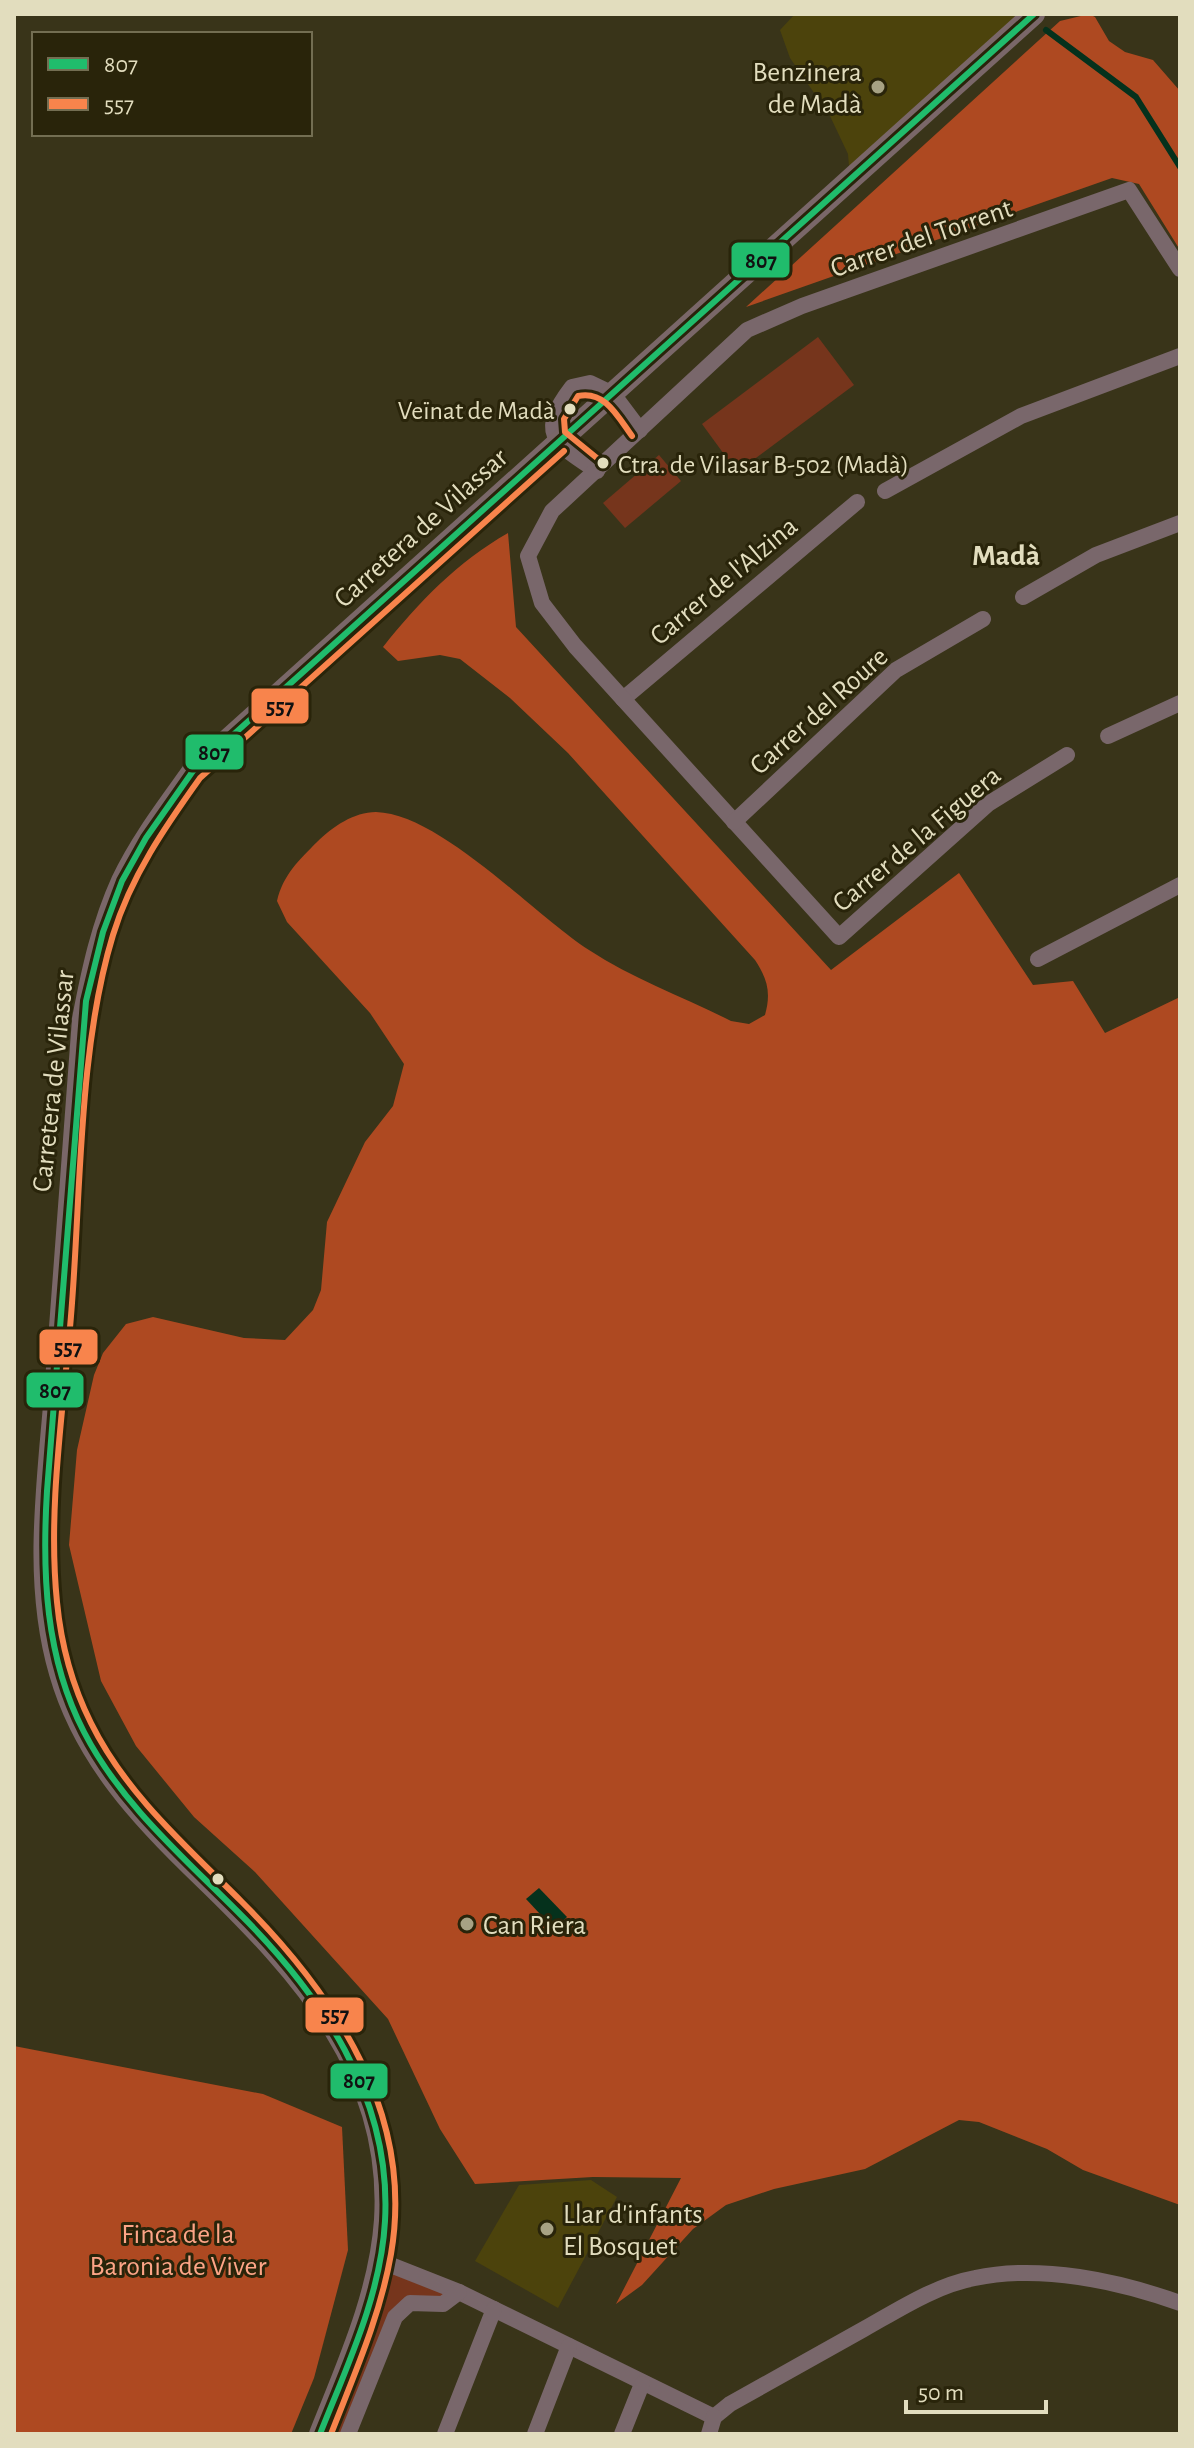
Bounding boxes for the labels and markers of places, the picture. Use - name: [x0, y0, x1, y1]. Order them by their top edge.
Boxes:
- place label: Benzinera de Madà: [753, 59, 862, 119]
- marker: Benzinera de Madà: [869, 78, 887, 96]
- place label: Veïnat de Madà: [398, 398, 555, 424]
- marker: Veïnat de Madà: [562, 401, 578, 417]
- place label: Ctra. de Vilasar B-502 (Madà): [618, 452, 909, 478]
- marker: Ctra. de Vilasar B-502 (Madà): [595, 455, 611, 471]
- unlabelled marker: [210, 1871, 226, 1887]
- place label: Can Riera: [483, 1912, 586, 1940]
- marker: Can Riera: [458, 1915, 476, 1933]
- place label: Llar d'infants El Bosquet: [563, 2201, 703, 2261]
- marker: Llar d'infants El Bosquet: [538, 2220, 556, 2238]

